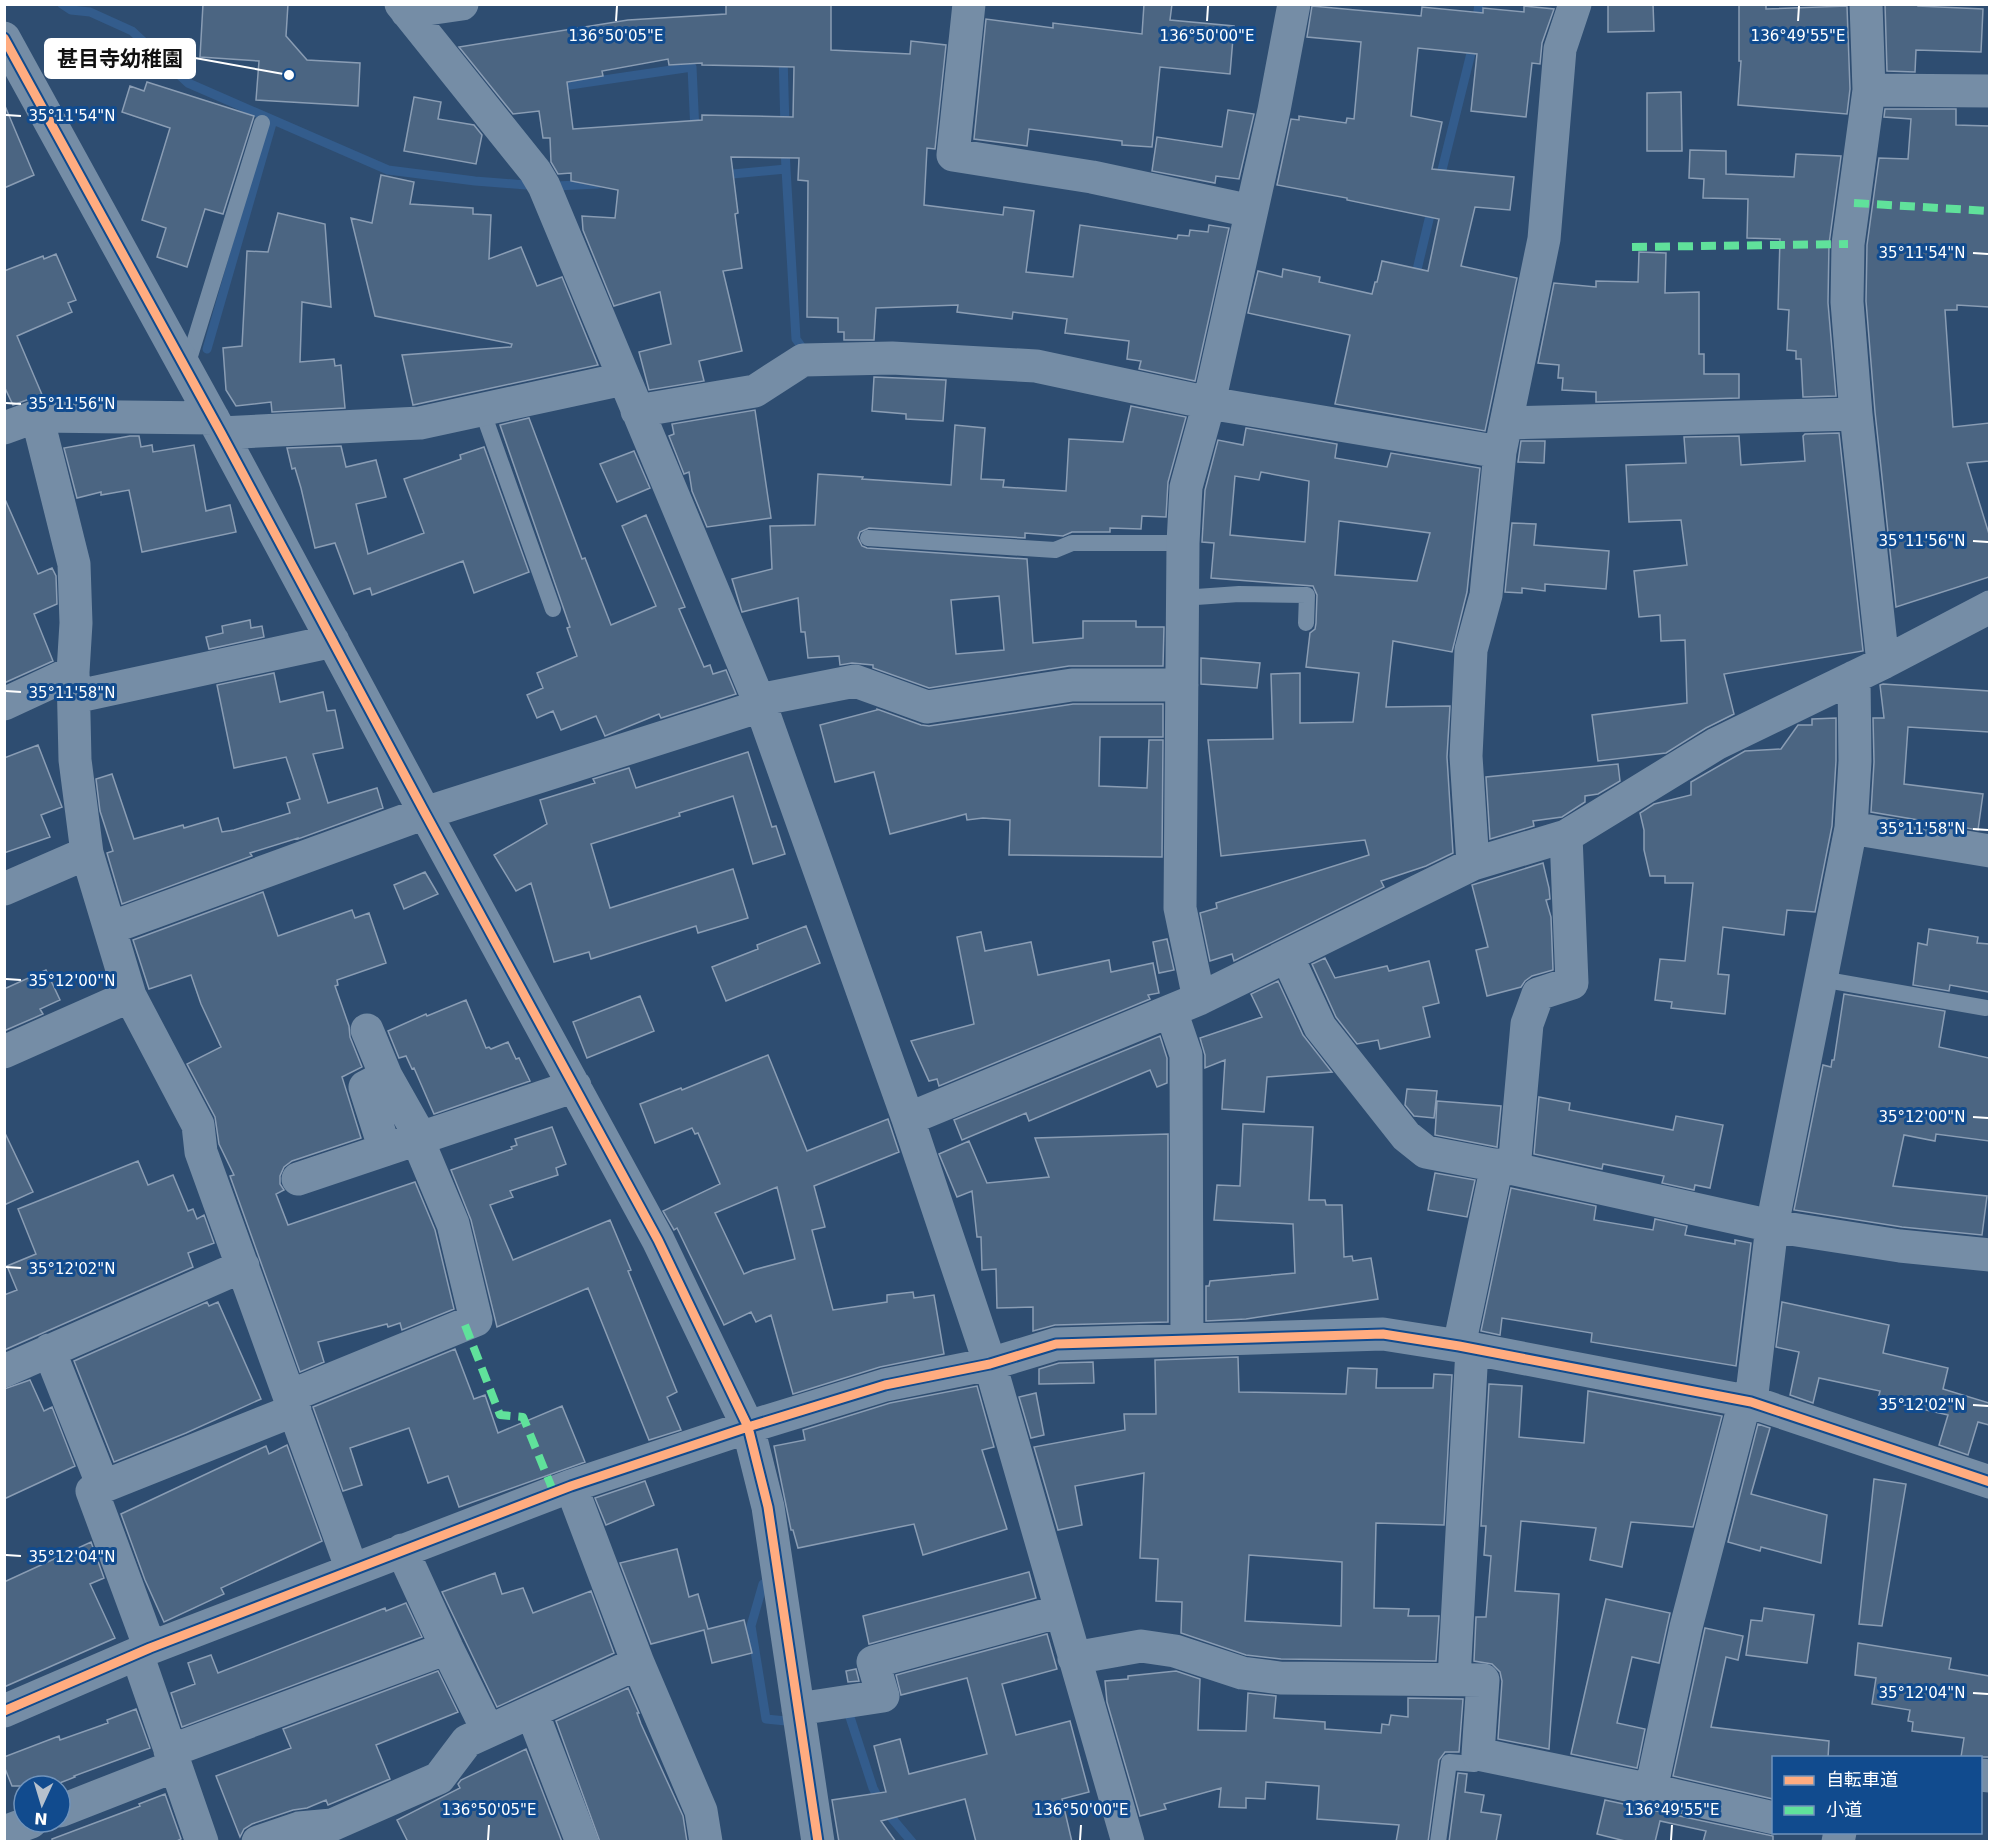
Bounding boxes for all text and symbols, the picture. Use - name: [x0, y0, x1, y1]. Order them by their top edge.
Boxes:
- text: 136°50'05"E: [569, 27, 663, 45]
- text: 136°50'00"E: [1160, 27, 1254, 45]
- text: 136°49'55"E: [1751, 27, 1845, 45]
- callout: 甚目寺幼稚園: [45, 39, 195, 78]
- text: 甚目寺幼稚園: [57, 47, 183, 71]
- text: 35°11'54"N: [28, 107, 116, 125]
- text: 35°11'54"N: [1878, 244, 1966, 262]
- text: 35°11'56"N: [28, 395, 116, 413]
- text: 35°11'56"N: [1878, 532, 1966, 550]
- text: 35°11'58"N: [28, 684, 116, 702]
- text: 35°11'58"N: [1878, 820, 1966, 838]
- text: 35°12'00"N: [28, 972, 116, 990]
- text: 35°12'00"N: [1878, 1108, 1966, 1126]
- text: 35°12'02"N: [28, 1260, 116, 1278]
- text: 35°12'02"N: [1878, 1396, 1966, 1414]
- text: 35°12'04"N: [28, 1548, 116, 1566]
- text: 35°12'04"N: [1878, 1684, 1966, 1702]
- legend: [1772, 1756, 1982, 1834]
- text: 自転車道: [1826, 1769, 1898, 1790]
- north arrow: [12, 1774, 72, 1834]
- text: 小道: [1826, 1799, 1862, 1820]
- text: 136°50'05"E: [442, 1801, 536, 1819]
- text: 136°50'00"E: [1034, 1801, 1128, 1819]
- text: 136°49'55"E: [1625, 1801, 1719, 1819]
- text: N: [34, 1809, 48, 1828]

